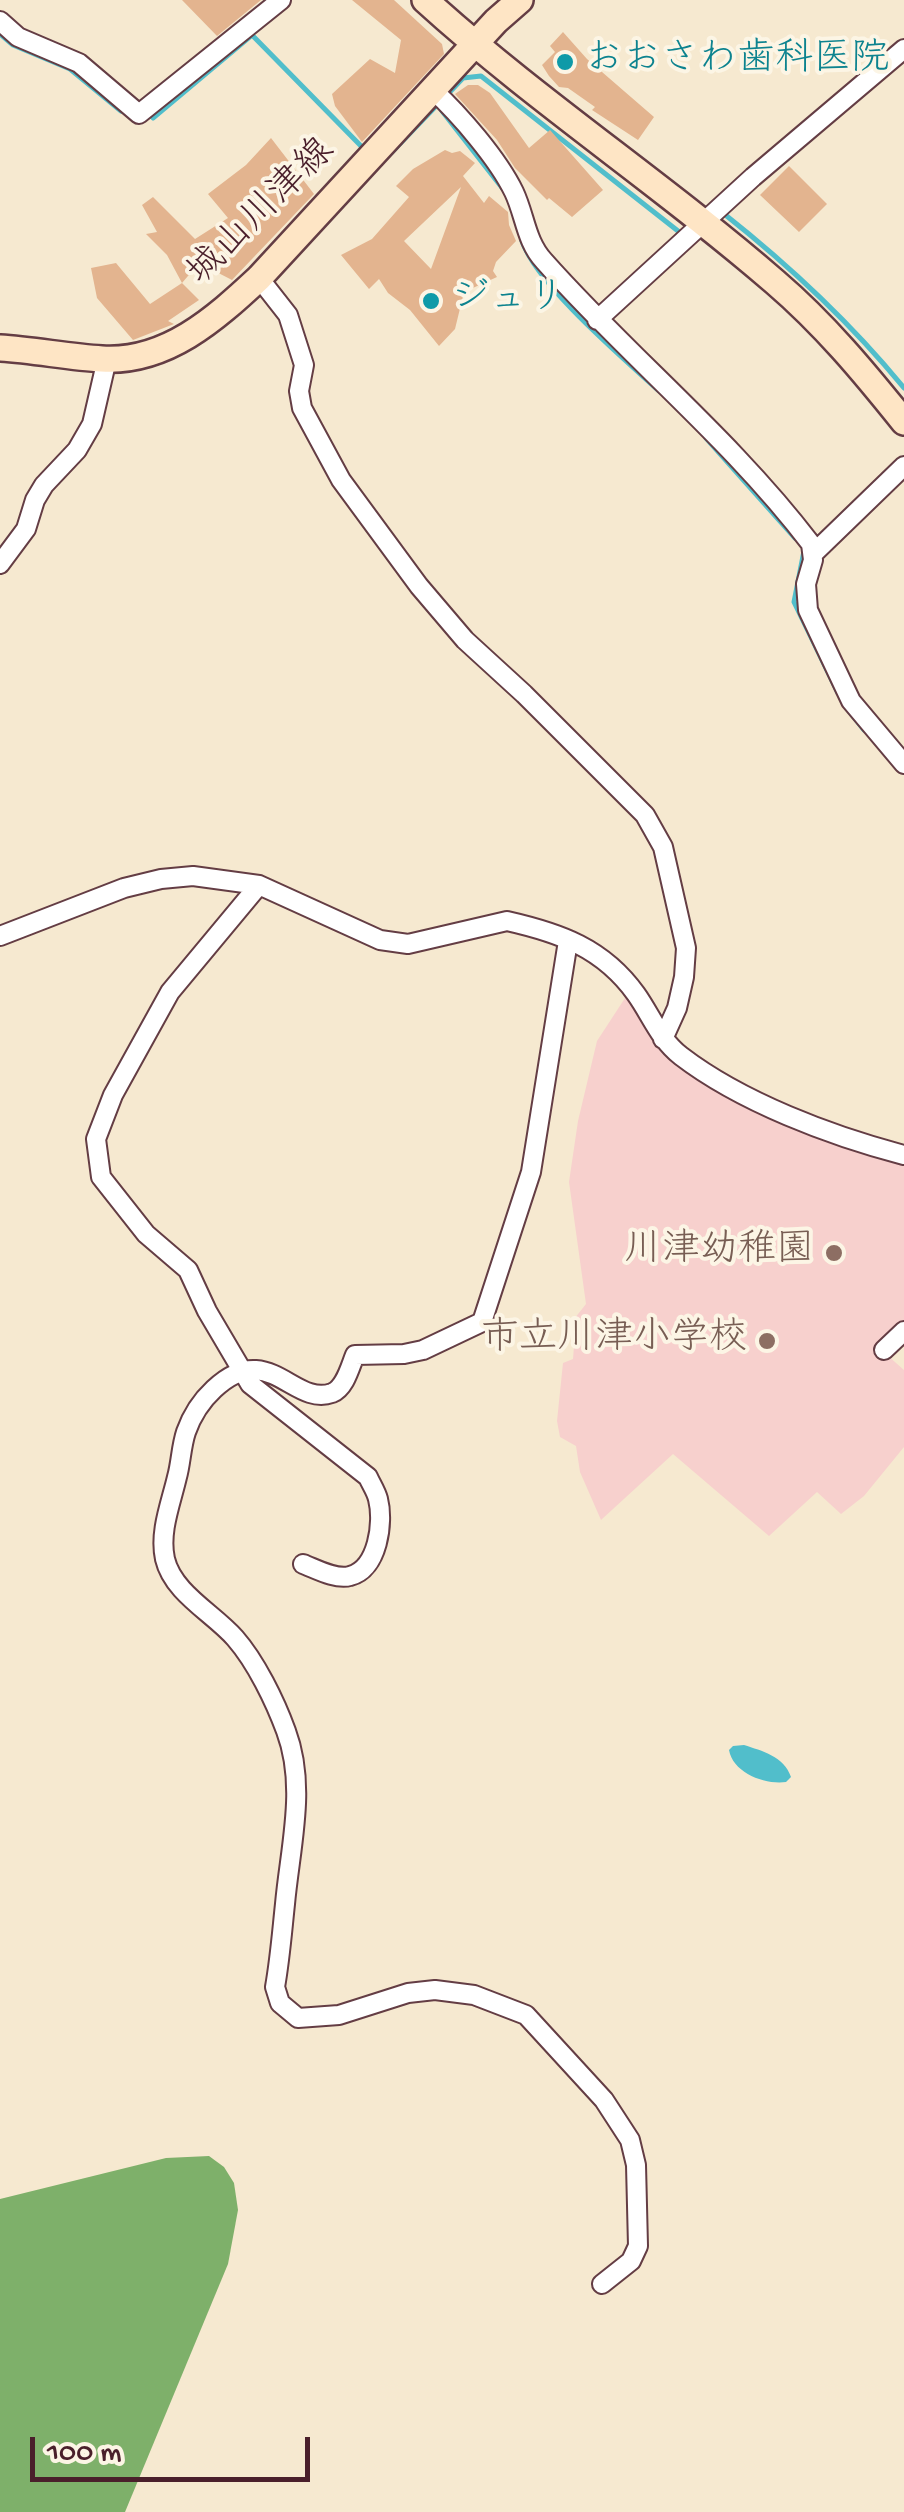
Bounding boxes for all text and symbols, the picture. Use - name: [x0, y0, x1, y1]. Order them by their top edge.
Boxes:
- place label: おおさわ歯科医院: [585, 39, 889, 85]
- marker: おおさわ歯科医院: [554, 51, 576, 73]
- street label: 城山川津線: [180, 131, 346, 297]
- place label: ジュリ: [451, 278, 565, 324]
- marker: ジュリ: [420, 290, 442, 312]
- place label: 川津幼稚園: [624, 1230, 814, 1276]
- marker: 川津幼稚園: [823, 1242, 845, 1264]
- place label: 市立川津小学校: [481, 1318, 747, 1364]
- marker: 市立川津小学校: [756, 1330, 778, 1352]
- scale bar: [35, 2417, 315, 2479]
- text: 100 m: [47, 2437, 122, 2472]

